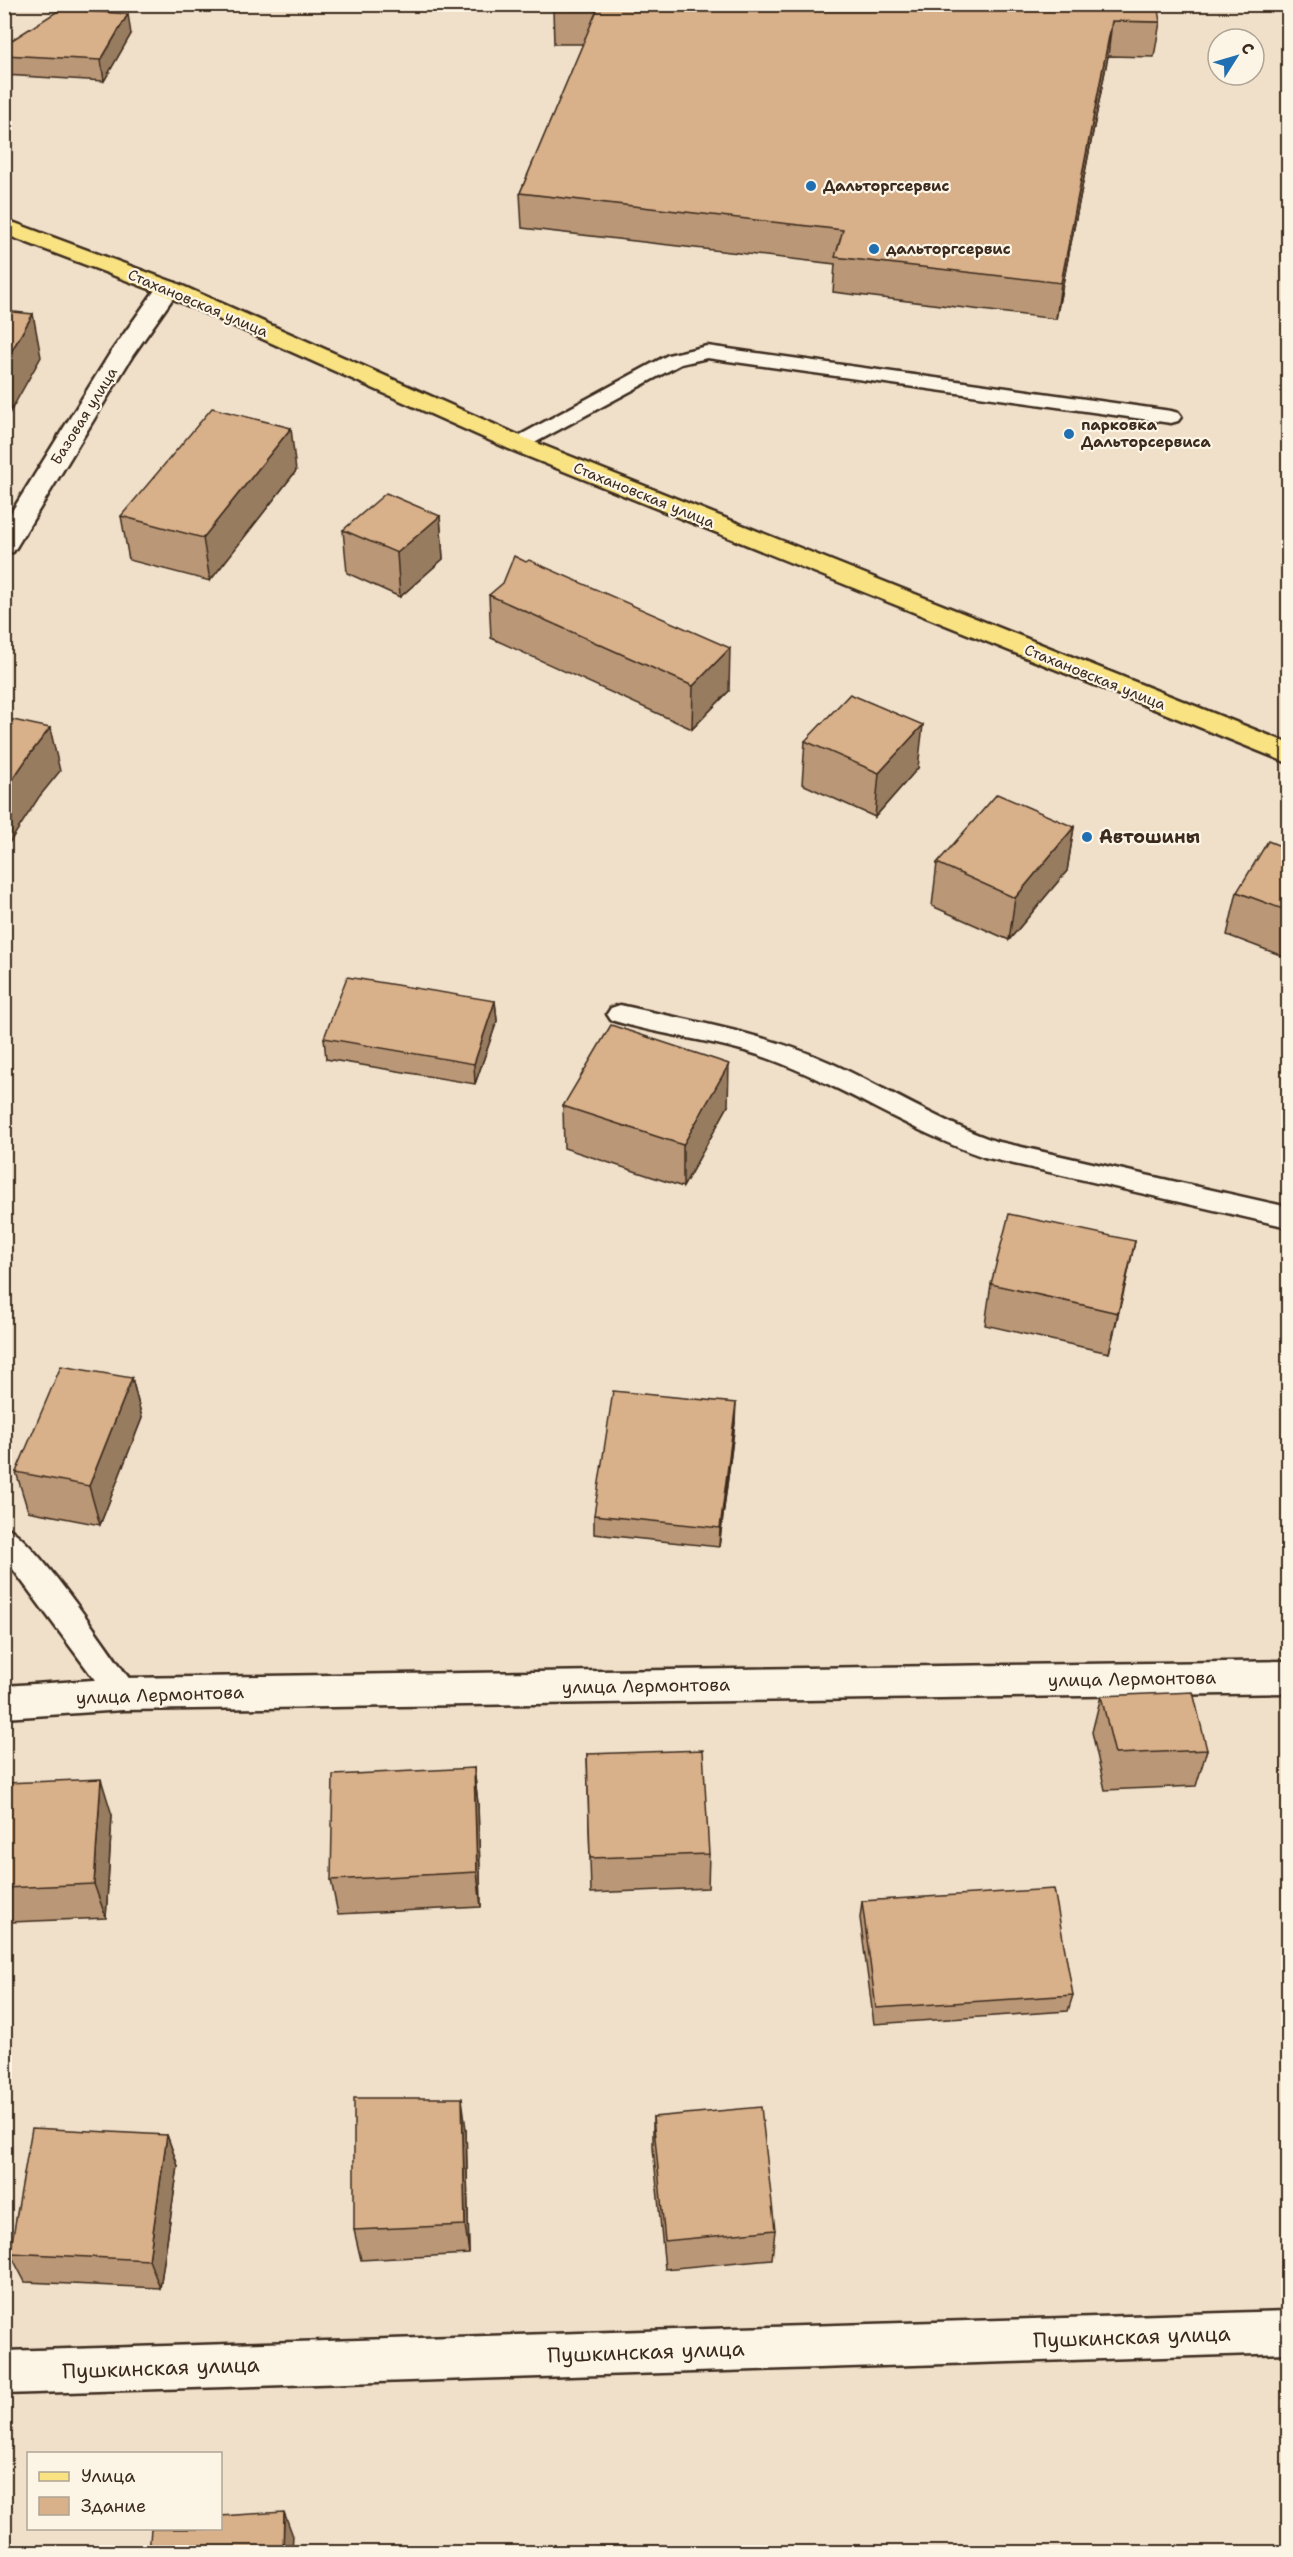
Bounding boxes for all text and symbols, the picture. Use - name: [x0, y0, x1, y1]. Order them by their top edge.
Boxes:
- north arrow: [1206, 27, 1266, 87]
- text: С: [1236, 38, 1259, 59]
- place label: Дальторгсервис: [823, 176, 949, 196]
- marker: Дальторгсервис: [804, 179, 818, 193]
- place label: дальторгсервис: [886, 239, 1011, 259]
- marker: дальторгсервис: [867, 242, 881, 256]
- street label: Стахановская улица: [125, 264, 272, 342]
- street label: Базовая улица: [46, 363, 122, 469]
- place label: парковка Дальторсервиса: [1081, 415, 1211, 452]
- marker: парковка Дальторсервиса: [1062, 427, 1076, 441]
- street label: Стахановская улица: [570, 457, 718, 533]
- street label: Стахановская улица: [1021, 639, 1169, 715]
- place label: Автошины: [1099, 825, 1200, 849]
- marker: Автошины: [1080, 830, 1094, 844]
- street label: улица Лермонтова: [1048, 1666, 1216, 1692]
- street label: улица Лермонтова: [562, 1673, 730, 1699]
- street label: улица Лермонтова: [76, 1680, 244, 1710]
- street label: Пушкинская улица: [1033, 2320, 1231, 2354]
- street label: Пушкинская улица: [547, 2335, 745, 2369]
- street label: Пушкинская улица: [62, 2351, 260, 2385]
- legend: [27, 2452, 222, 2530]
- text: Улица: [81, 2464, 135, 2488]
- text: Здание: [81, 2494, 146, 2518]

